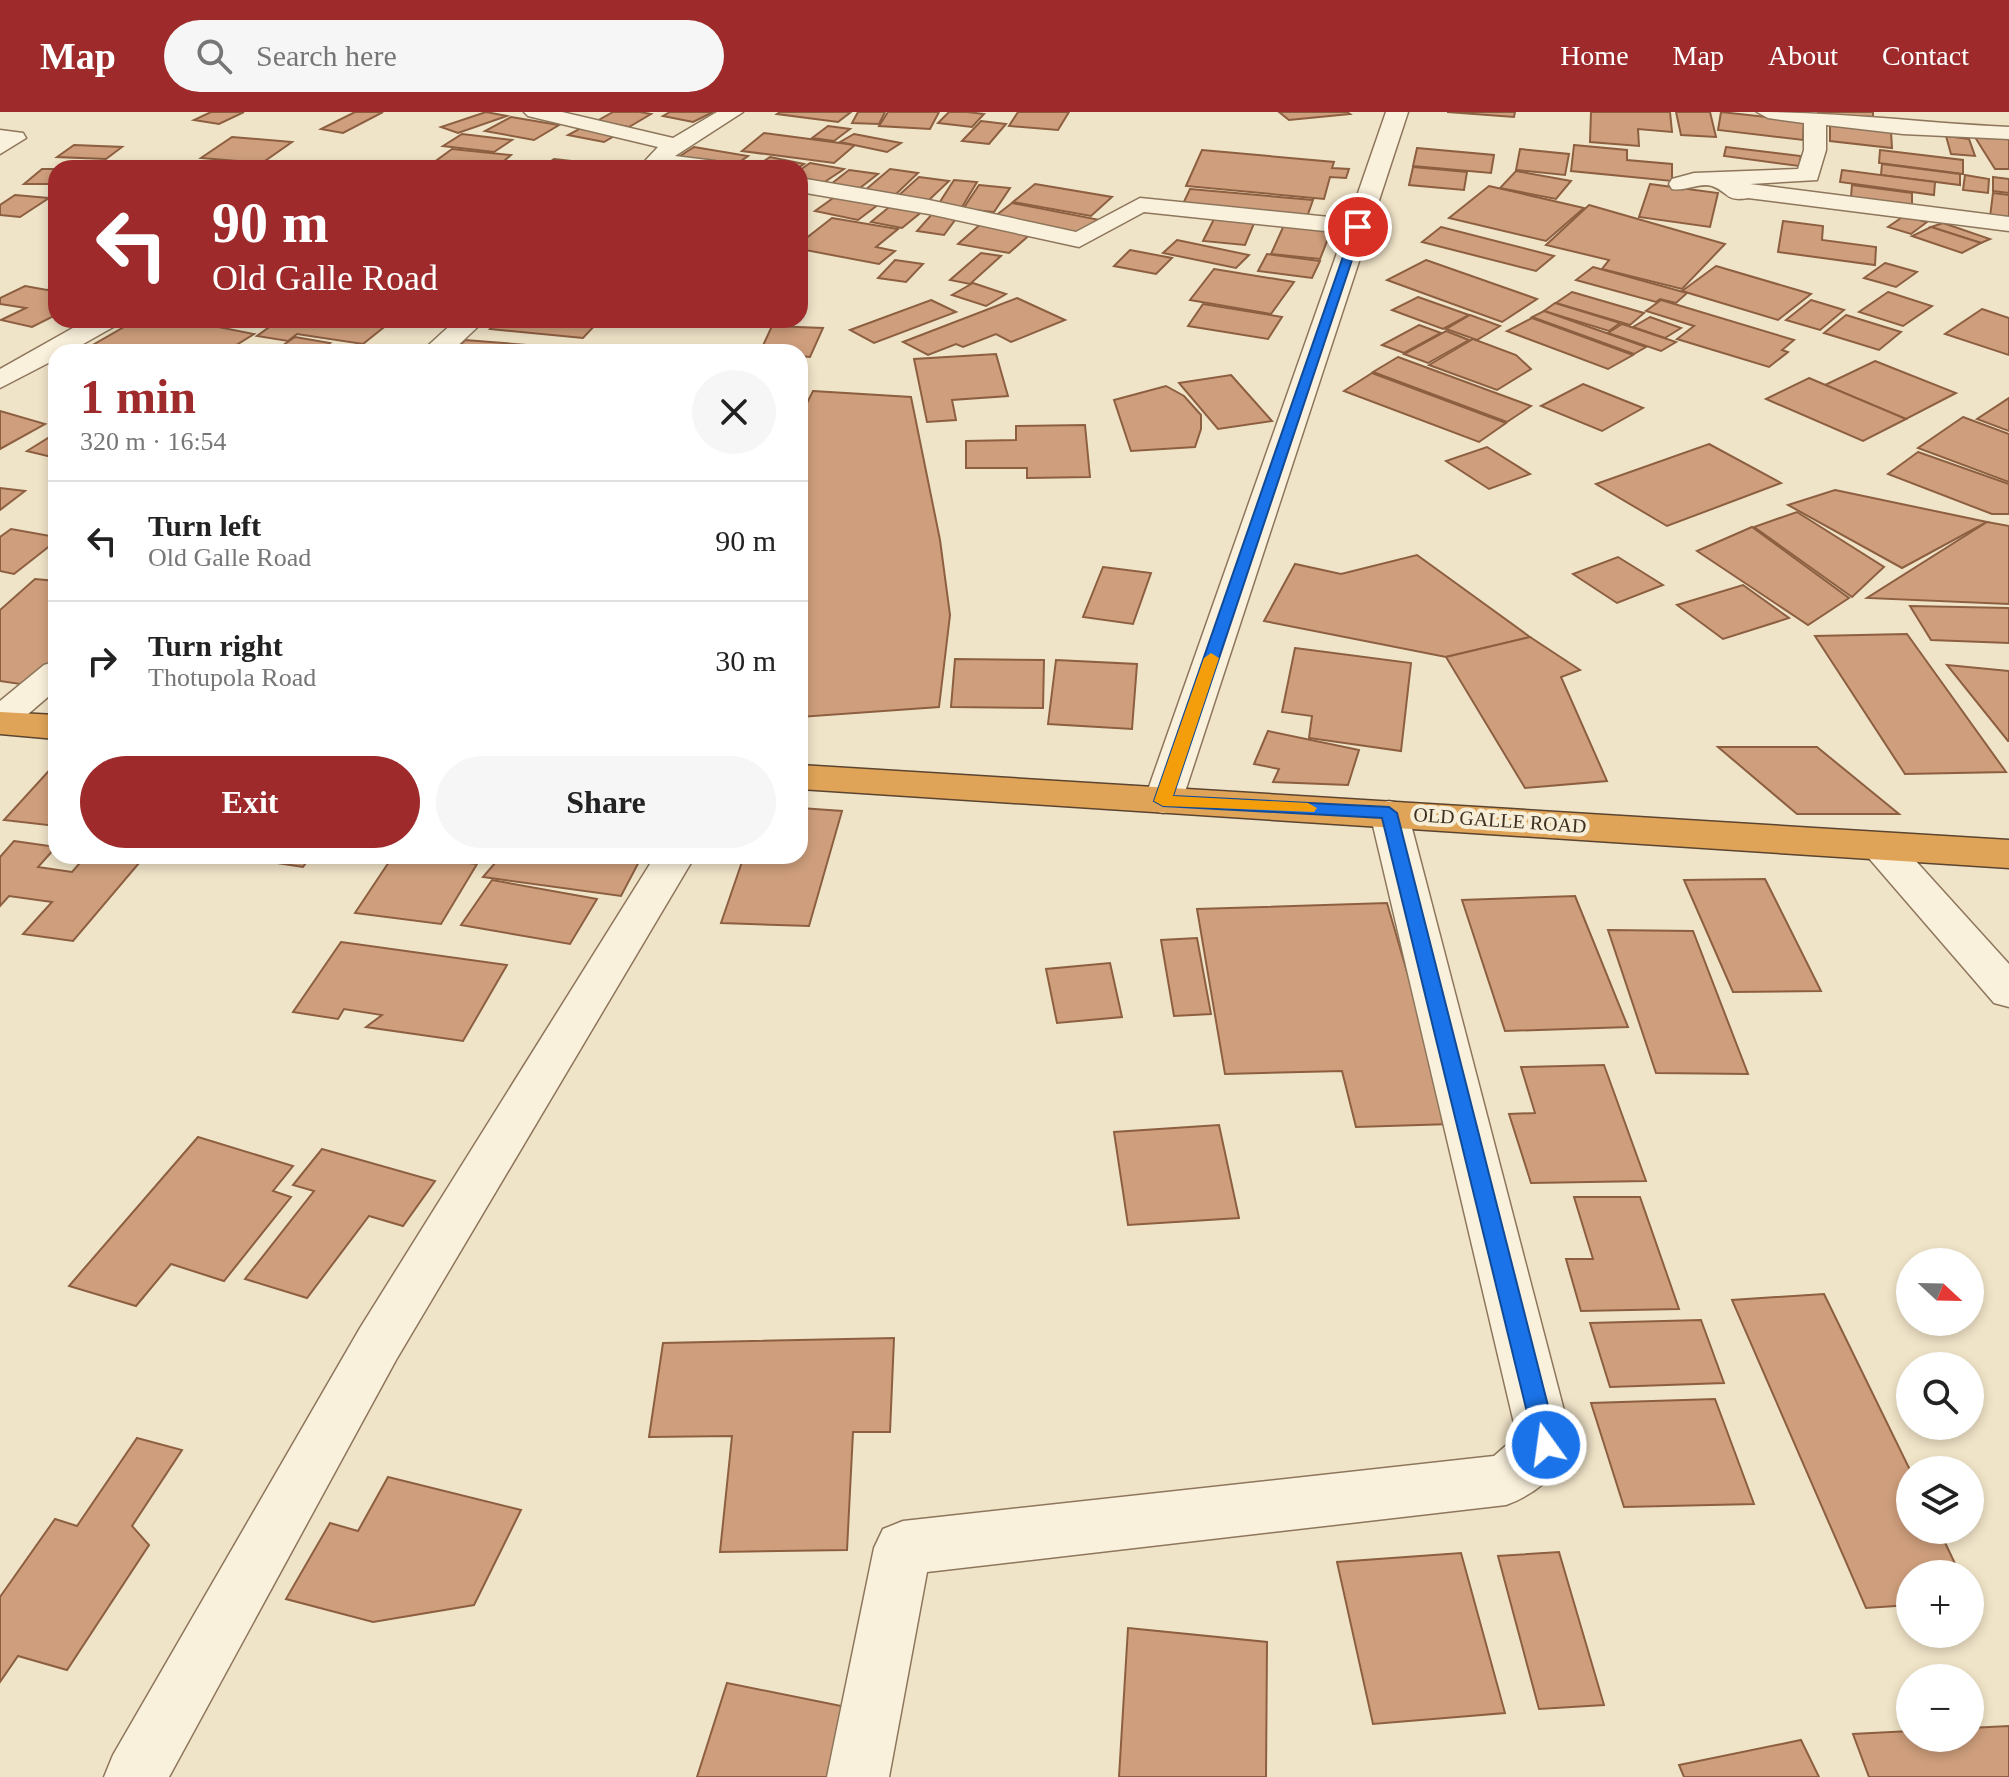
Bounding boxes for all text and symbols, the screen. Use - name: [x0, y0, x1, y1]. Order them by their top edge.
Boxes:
- search box: [164, 20, 724, 92]
- icon: search: [192, 34, 236, 78]
- text: Map: [40, 35, 116, 77]
- text: Search here: [256, 39, 397, 72]
- text: Home: [1560, 40, 1629, 71]
- text: Map: [1673, 40, 1724, 71]
- text: About: [1768, 40, 1838, 71]
- text: Contact: [1882, 40, 1969, 71]
- icon: left: [80, 192, 184, 296]
- text: 90 m: [212, 192, 329, 254]
- pin: [1324, 193, 1392, 261]
- icon: arrive: [1336, 205, 1380, 249]
- text: Old Galle Road: [212, 258, 438, 298]
- text: 1 min: [80, 370, 196, 423]
- button: close: [692, 370, 776, 454]
- text: 320 m · 16:54: [80, 427, 227, 456]
- text: Turn left: [148, 509, 261, 542]
- icon: left: [80, 519, 124, 563]
- text: 90 m: [715, 524, 776, 557]
- text: Old Galle Road: [148, 543, 311, 572]
- text: Turn right: [148, 629, 283, 662]
- icon: right: [80, 639, 124, 683]
- text: 30 m: [715, 644, 776, 677]
- text: Thotupola Road: [148, 663, 316, 692]
- button: Exit: [80, 756, 420, 848]
- button: Share: [436, 756, 776, 848]
- street label: OLD GALLE ROAD: [1413, 803, 1587, 837]
- north arrow: [1896, 1248, 1984, 1336]
- map controls: [1896, 1248, 1984, 1752]
- button: search: [1896, 1352, 1984, 1440]
- position arrow: [1504, 1403, 1588, 1487]
- button: layers: [1896, 1456, 1984, 1544]
- button: +: [1896, 1560, 1984, 1648]
- button: −: [1896, 1664, 1984, 1752]

